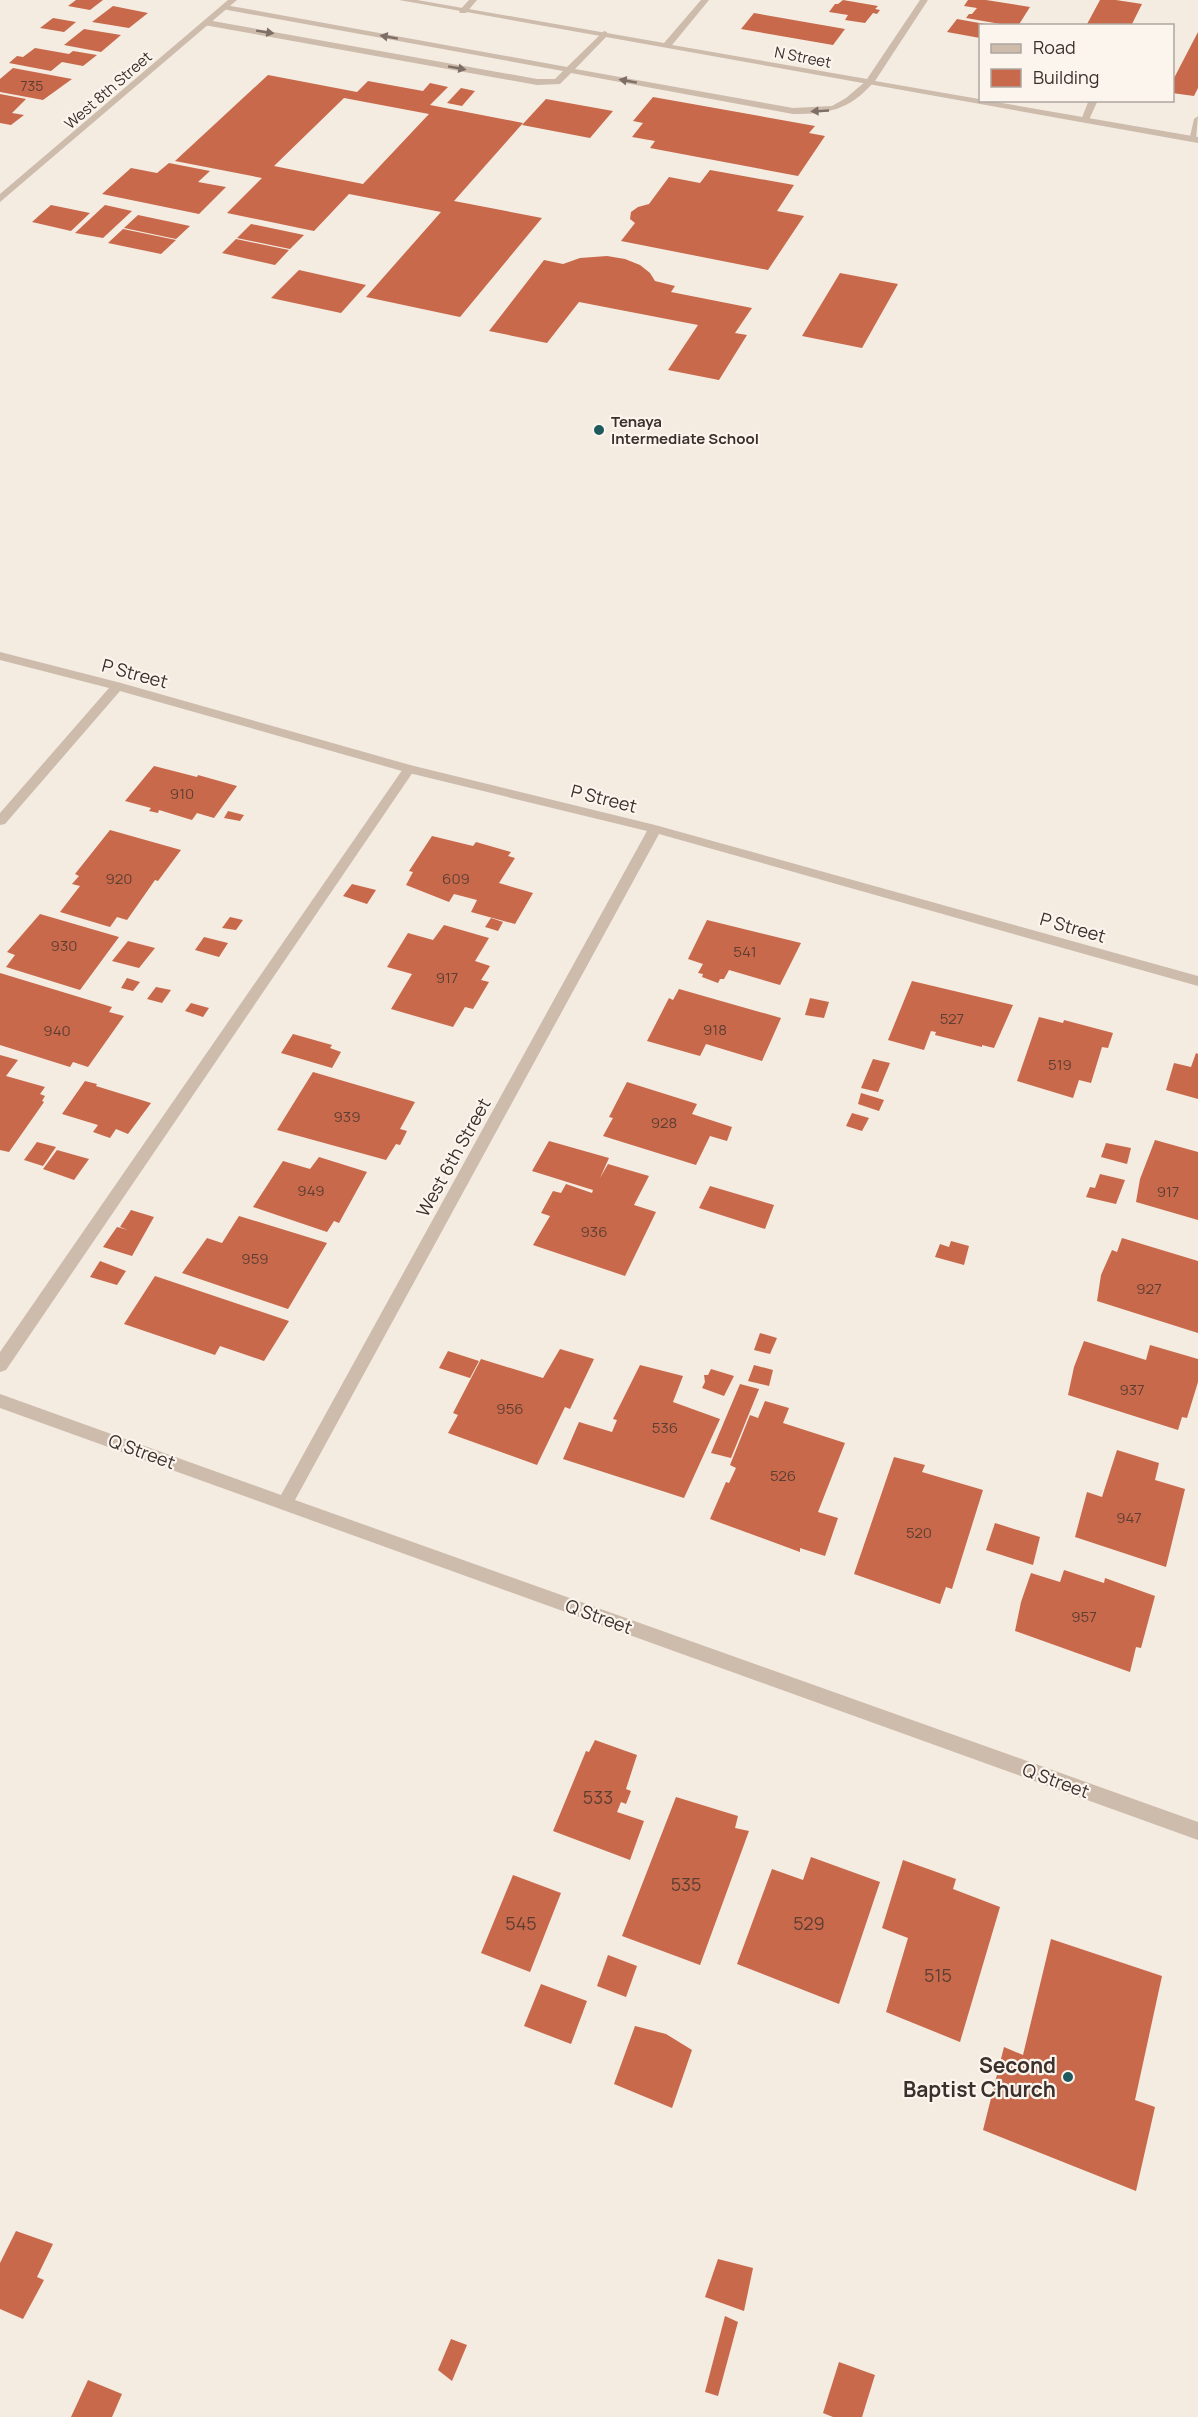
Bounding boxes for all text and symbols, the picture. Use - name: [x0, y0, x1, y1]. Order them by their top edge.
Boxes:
- legend: [979, 24, 1174, 102]
- one-way arrow: [255, 28, 274, 37]
- one-way arrow: [380, 32, 399, 41]
- text: Road: [1033, 35, 1076, 59]
- street label: N Street: [773, 41, 833, 73]
- street label: West 8th Street: [60, 46, 156, 134]
- one-way arrow: [447, 64, 466, 73]
- text: Building: [1033, 65, 1099, 89]
- house number: 735: [21, 76, 43, 95]
- one-way arrow: [618, 76, 637, 85]
- one-way arrow: [810, 106, 829, 115]
- place label: Tenaya Intermediate School: [611, 411, 759, 449]
- marker: Tenaya Intermediate School: [592, 423, 606, 437]
- street label: P Street: [99, 653, 171, 693]
- street label: P Street: [568, 778, 640, 818]
- house number: 910: [170, 783, 194, 804]
- house number: 920: [105, 868, 133, 889]
- house number: 609: [442, 868, 470, 889]
- street label: P Street: [1037, 906, 1109, 948]
- house number: 930: [51, 935, 77, 956]
- house number: 541: [733, 941, 757, 962]
- house number: 917: [436, 967, 458, 988]
- house number: 527: [940, 1008, 964, 1029]
- house number: 918: [703, 1019, 727, 1040]
- house number: 940: [43, 1020, 71, 1041]
- house number: 519: [1048, 1054, 1072, 1075]
- street label: West 6th Street: [410, 1093, 496, 1221]
- house number: 939: [334, 1106, 360, 1127]
- house number: 928: [651, 1112, 677, 1133]
- house number: 949: [297, 1180, 325, 1201]
- house number: 917: [1157, 1181, 1179, 1202]
- house number: 936: [581, 1221, 607, 1242]
- house number: 959: [241, 1248, 269, 1269]
- house number: 927: [1136, 1278, 1162, 1299]
- house number: 937: [1119, 1379, 1145, 1400]
- house number: 956: [496, 1398, 524, 1419]
- house number: 536: [652, 1417, 678, 1438]
- street label: Q Street: [105, 1428, 179, 1474]
- house number: 526: [770, 1465, 796, 1486]
- house number: 947: [1116, 1507, 1142, 1528]
- house number: 520: [906, 1522, 932, 1543]
- street label: Q Street: [562, 1593, 636, 1639]
- house number: 957: [1071, 1606, 1097, 1627]
- street label: Q Street: [1019, 1757, 1093, 1803]
- house number: 533: [583, 1785, 613, 1809]
- house number: 535: [671, 1872, 701, 1896]
- house number: 545: [505, 1911, 537, 1935]
- house number: 529: [793, 1911, 825, 1935]
- house number: 515: [924, 1963, 952, 1987]
- place label: Second Baptist Church: [903, 2051, 1056, 2103]
- marker: Second Baptist Church: [1061, 2070, 1075, 2084]

